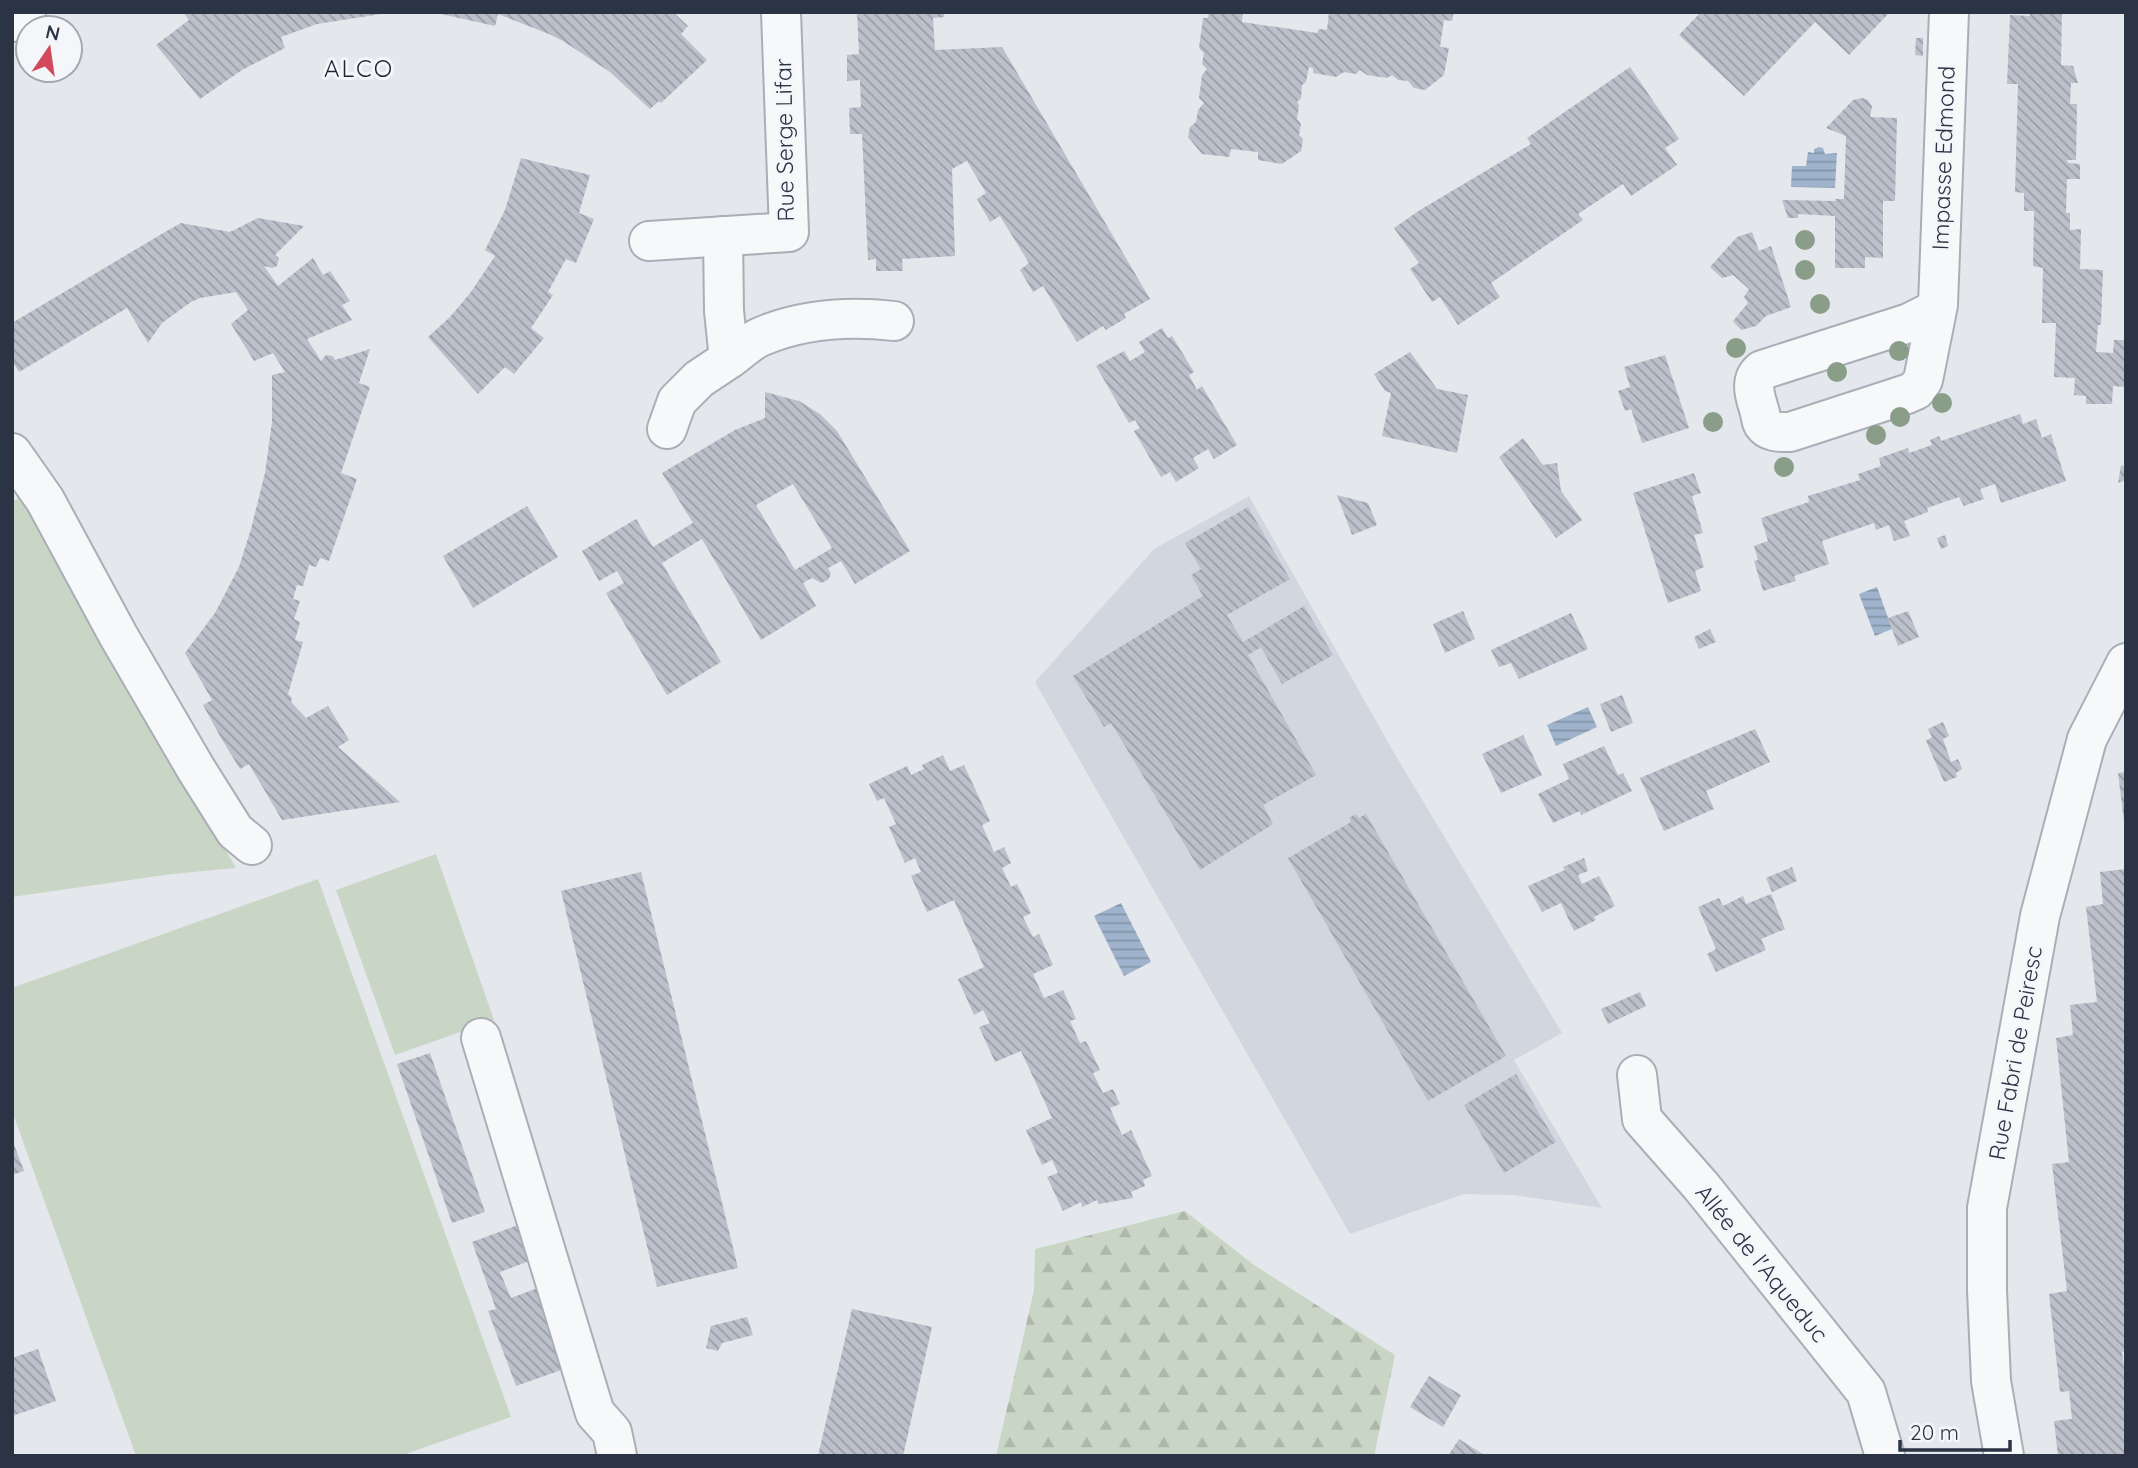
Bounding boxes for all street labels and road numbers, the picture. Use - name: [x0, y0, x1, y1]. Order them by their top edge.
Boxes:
- street label: Rue Serge Lifar: [768, 58, 800, 222]
- street label: Impasse Edmond: [1925, 65, 1961, 251]
- street label: Rue Fabri de Peiresc: [1982, 944, 2048, 1162]
- street label: Allée de l'Aqueduc: [1689, 1178, 1835, 1348]

